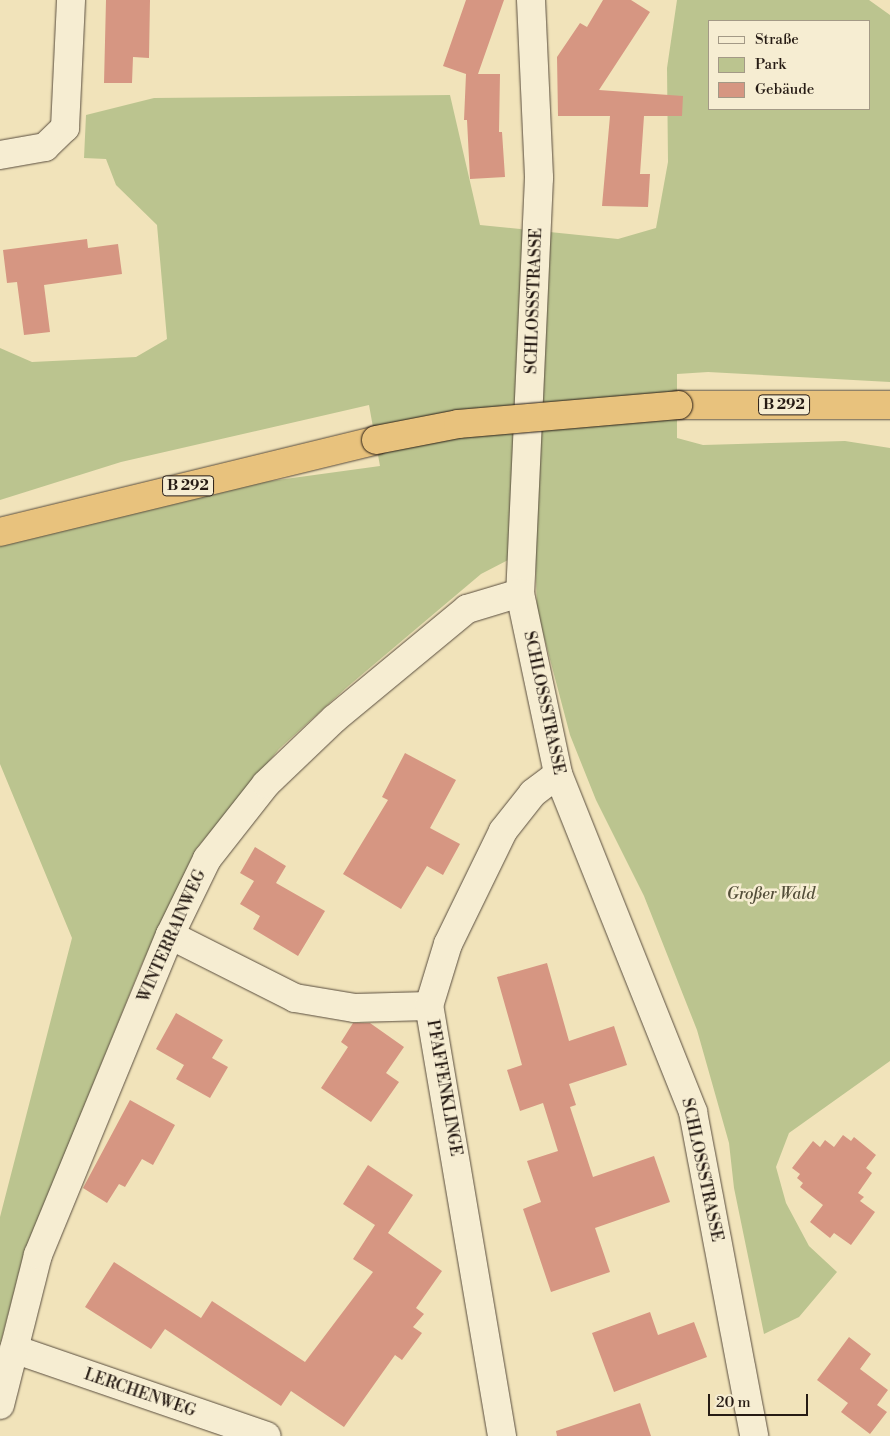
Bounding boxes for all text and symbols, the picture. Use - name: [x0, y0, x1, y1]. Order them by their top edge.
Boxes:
- legend: [708, 20, 870, 110]
- text: Straße: [755, 30, 799, 49]
- text: Park: [755, 55, 786, 74]
- text: Gebäude: [755, 80, 814, 99]
- street label: SCHLOSSSTRASSE: [522, 228, 546, 374]
- road number: B 292: [758, 392, 810, 418]
- road number: B 292: [162, 474, 214, 498]
- street label: SCHLOSSSTRASSE: [519, 629, 569, 777]
- street label: WINTERRAINWEG: [134, 867, 210, 1005]
- park label: Großer Wald: [727, 884, 815, 904]
- street label: PFAFFENKLINGE: [423, 1018, 465, 1158]
- street label: SCHLOSSSTRASSE: [677, 1096, 727, 1244]
- street label: LERCHENWEG: [82, 1365, 198, 1421]
- scale bar: [710, 1384, 810, 1416]
- text: 20 m: [716, 1393, 751, 1412]

